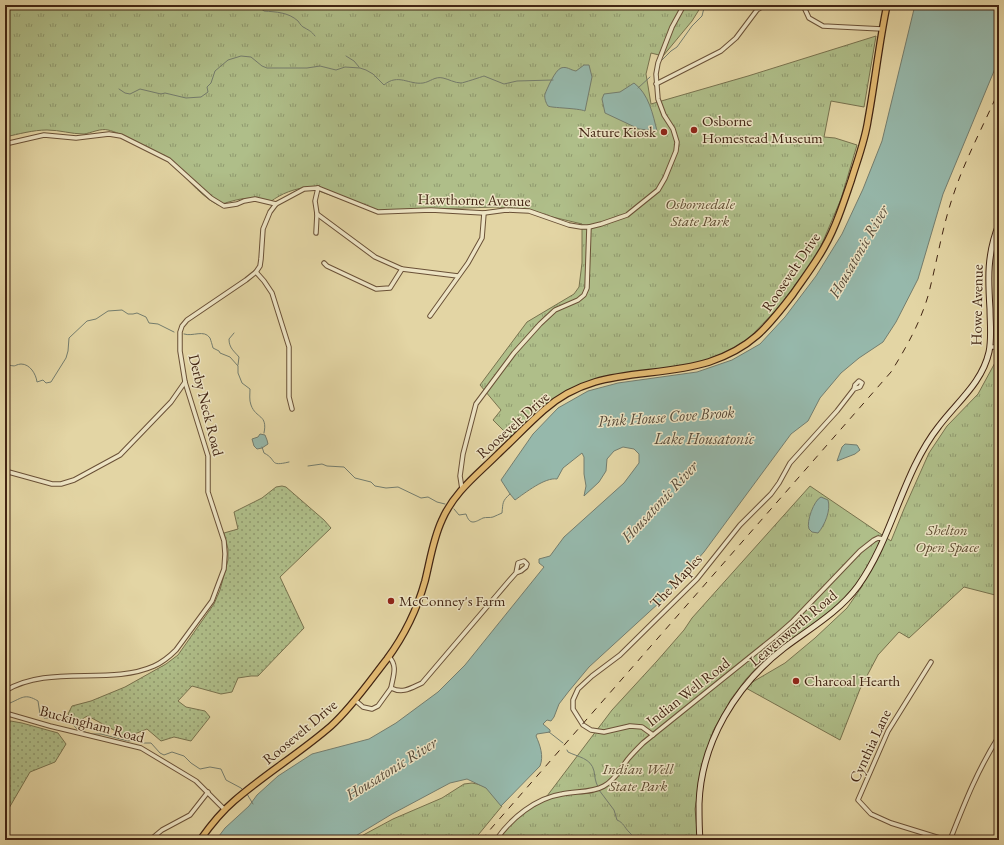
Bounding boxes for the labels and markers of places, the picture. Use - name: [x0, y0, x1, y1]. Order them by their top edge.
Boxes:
- place label: Osborne Homestead Museum: [702, 111, 823, 147]
- place label: Nature Kiosk: [578, 122, 657, 141]
- marker: Osborne Homestead Museum: [689, 125, 699, 135]
- marker: Nature Kiosk: [659, 127, 669, 137]
- place label: McConney's Farm: [399, 591, 506, 610]
- marker: McConney's Farm: [386, 596, 396, 606]
- place label: Charcoal Hearth: [804, 671, 901, 690]
- marker: Charcoal Hearth: [791, 676, 801, 686]

